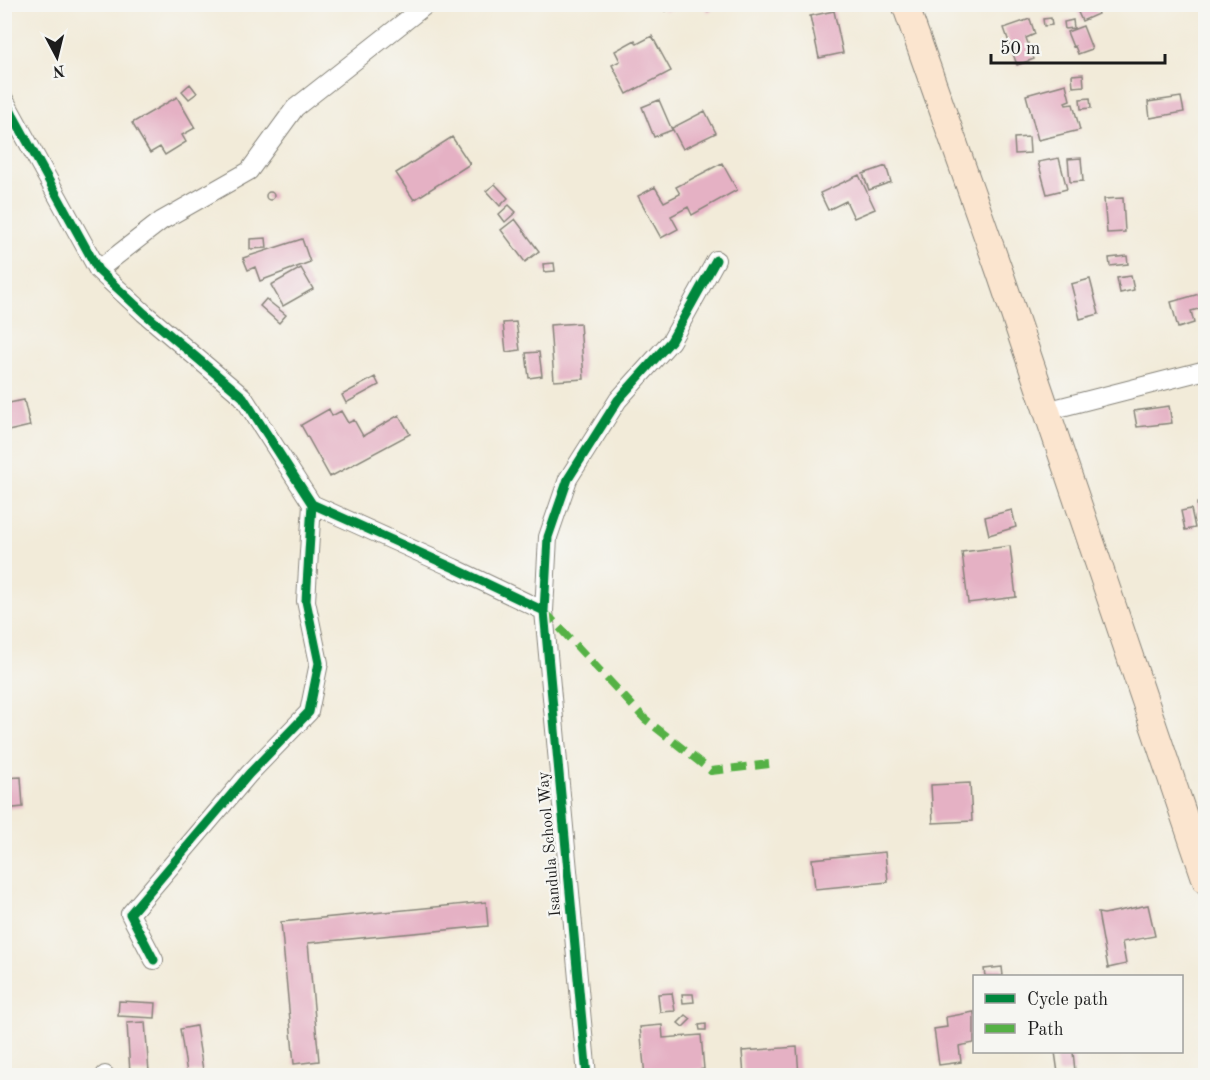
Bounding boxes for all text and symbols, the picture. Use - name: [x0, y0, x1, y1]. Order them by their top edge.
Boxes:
- north arrow: [27, 27, 87, 87]
- scale bar: [991, 27, 1165, 65]
- text: 50 m: [1000, 40, 1040, 58]
- text: N: [51, 61, 66, 79]
- street label: Isandula School Way: [536, 770, 564, 917]
- legend: [973, 975, 1183, 1053]
- text: Cycle path: [1027, 991, 1108, 1009]
- text: Path: [1027, 1021, 1064, 1039]

